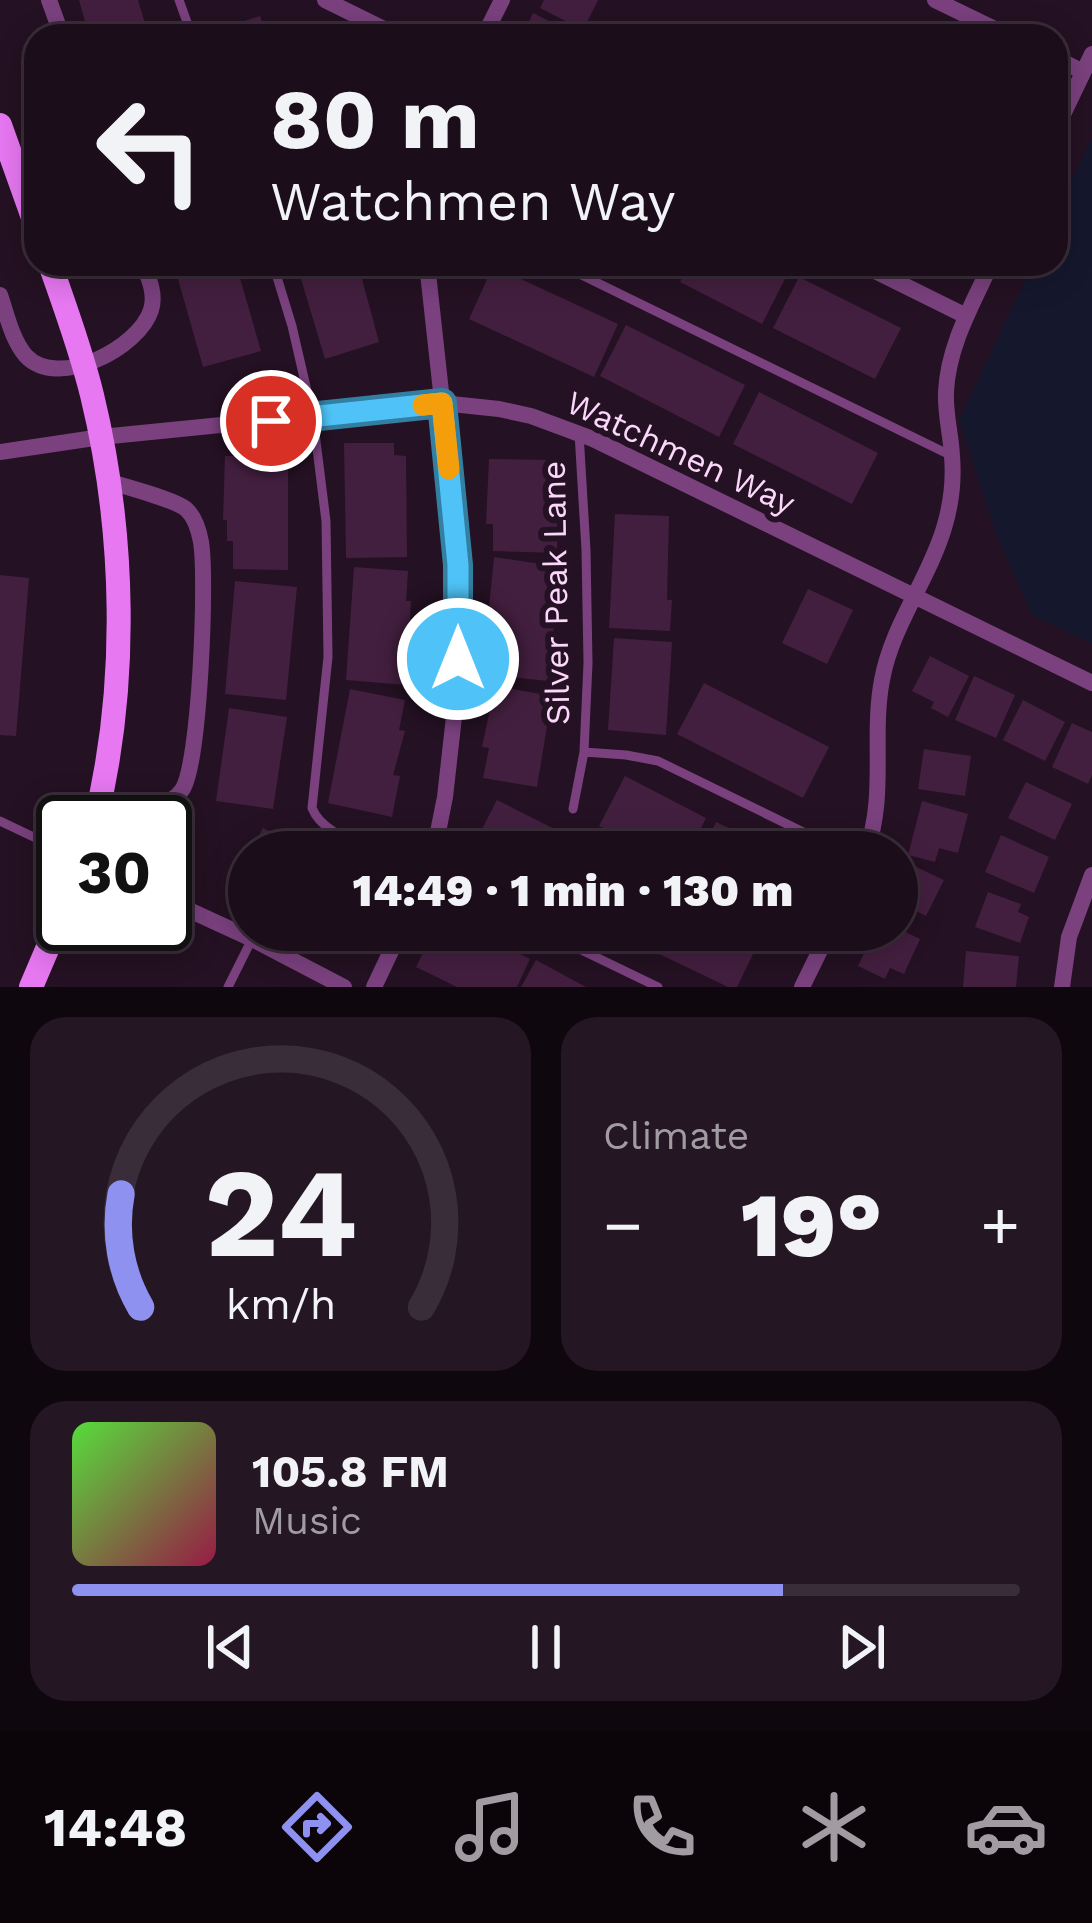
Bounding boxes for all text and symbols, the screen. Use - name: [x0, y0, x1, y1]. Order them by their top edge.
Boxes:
- text: 80 m: [270, 70, 480, 168]
- icon: left: [72, 72, 228, 228]
- text: Watchmen Way: [270, 170, 675, 233]
- pin: [220, 370, 322, 472]
- street label: Watchmen Way: [560, 382, 801, 522]
- icon: arrive: [238, 388, 304, 454]
- street label: Silver Peak Lane: [534, 461, 577, 725]
- position arrow: [395, 596, 521, 722]
- speed limit sign: 30: [36, 795, 192, 951]
- text: 14:49 · 1 min · 130 m: [353, 864, 793, 917]
- text: Climate: [603, 1113, 749, 1158]
- text: 24: [204, 1140, 357, 1286]
- text: 19°: [741, 1172, 882, 1278]
- text: −: [603, 1187, 643, 1264]
- text: +: [980, 1187, 1020, 1264]
- text: km/h: [225, 1279, 336, 1329]
- text: 105.8 FM: [252, 1445, 449, 1498]
- text: Music: [252, 1498, 362, 1543]
- icon: previous: [197, 1614, 263, 1680]
- icon: pause: [513, 1614, 579, 1680]
- icon: next: [829, 1614, 895, 1680]
- icon: directions: [275, 1785, 359, 1869]
- icon: music: [448, 1785, 532, 1869]
- icon: phone: [620, 1785, 704, 1869]
- icon: climate: [792, 1785, 876, 1869]
- icon: car: [964, 1785, 1048, 1869]
- text: 14:48: [44, 1796, 187, 1859]

